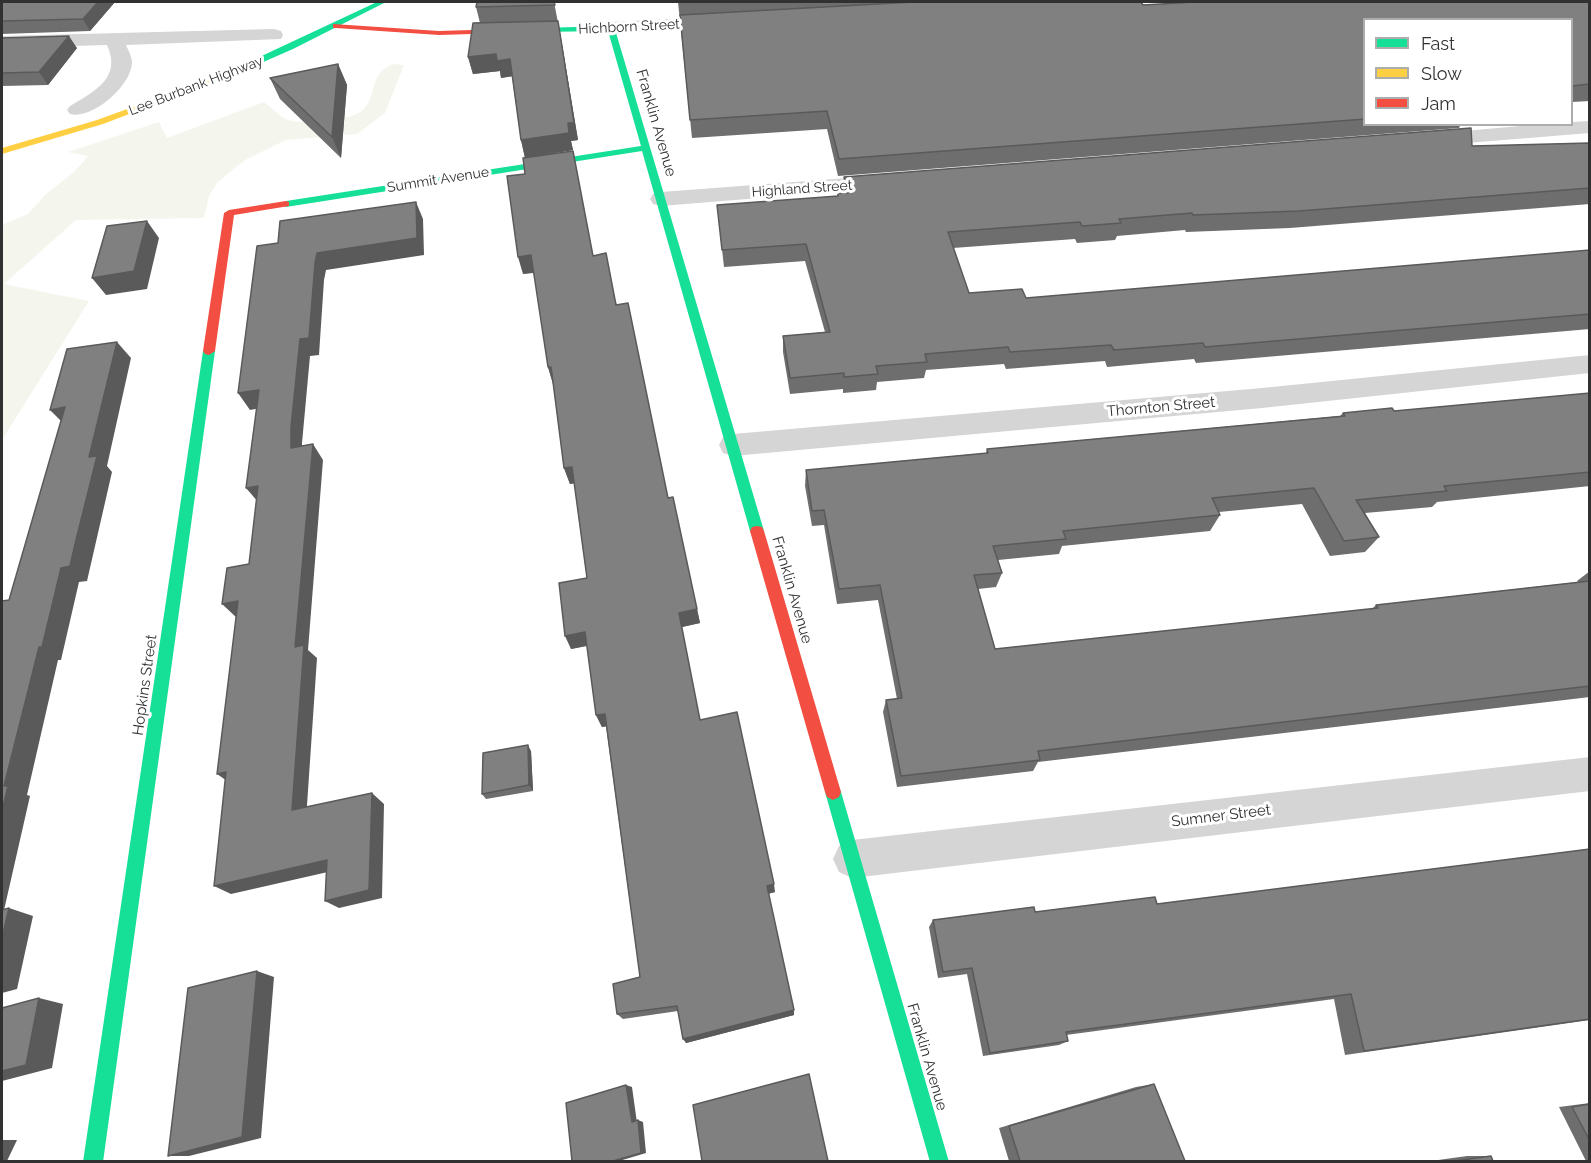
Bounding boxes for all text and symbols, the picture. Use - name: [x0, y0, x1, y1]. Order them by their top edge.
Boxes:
- street label: Hichborn Street: [578, 16, 680, 38]
- legend: [1363, 18, 1573, 126]
- text: Fast: [1421, 33, 1455, 54]
- street label: Lee Burbank Highway: [127, 53, 265, 119]
- text: Slow: [1421, 63, 1462, 84]
- street label: Franklin Avenue: [632, 67, 680, 179]
- text: Jam: [1421, 93, 1456, 114]
- street label: Summit Avenue: [386, 164, 490, 196]
- street label: Highland Street: [751, 177, 853, 201]
- street label: Thornton Street: [1106, 393, 1216, 421]
- street label: Franklin Avenue: [768, 534, 816, 646]
- street label: Hopkins Street: [129, 633, 161, 737]
- street label: Sumner Street: [1170, 801, 1272, 831]
- street label: Franklin Avenue: [903, 1001, 951, 1113]

